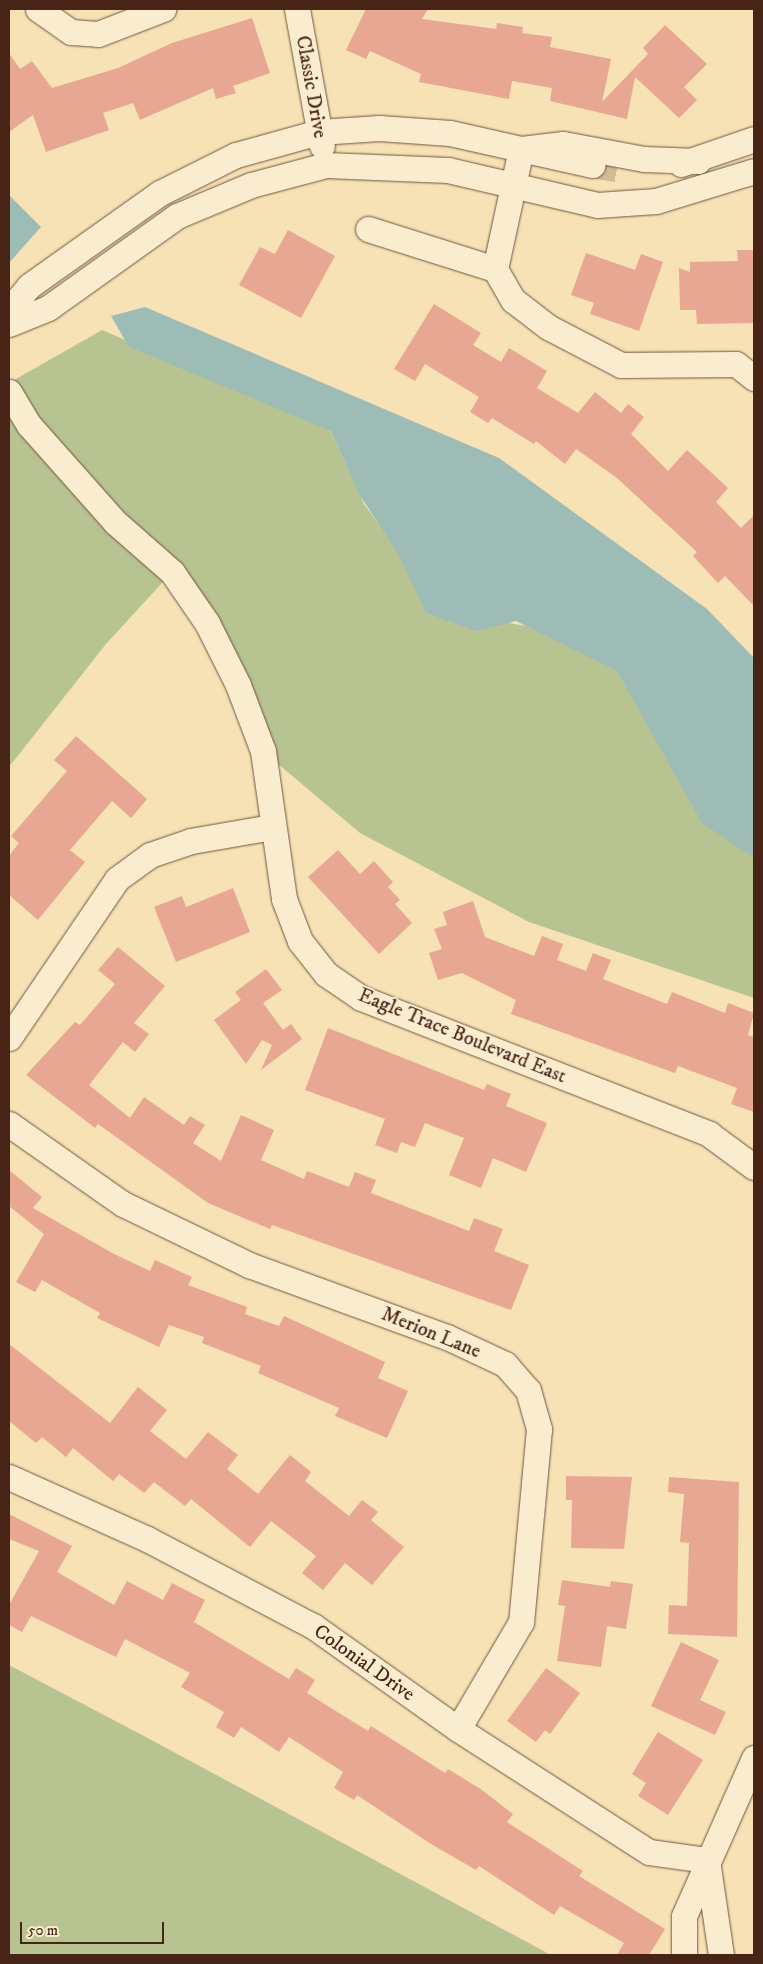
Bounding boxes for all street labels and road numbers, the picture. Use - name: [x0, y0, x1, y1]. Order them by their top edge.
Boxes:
- street label: Classic Drive: [290, 34, 332, 140]
- street label: Eagle Trace Boulevard East: [355, 983, 569, 1089]
- street label: Merion Lane: [378, 1302, 484, 1364]
- street label: Colonial Drive: [309, 1619, 419, 1707]

